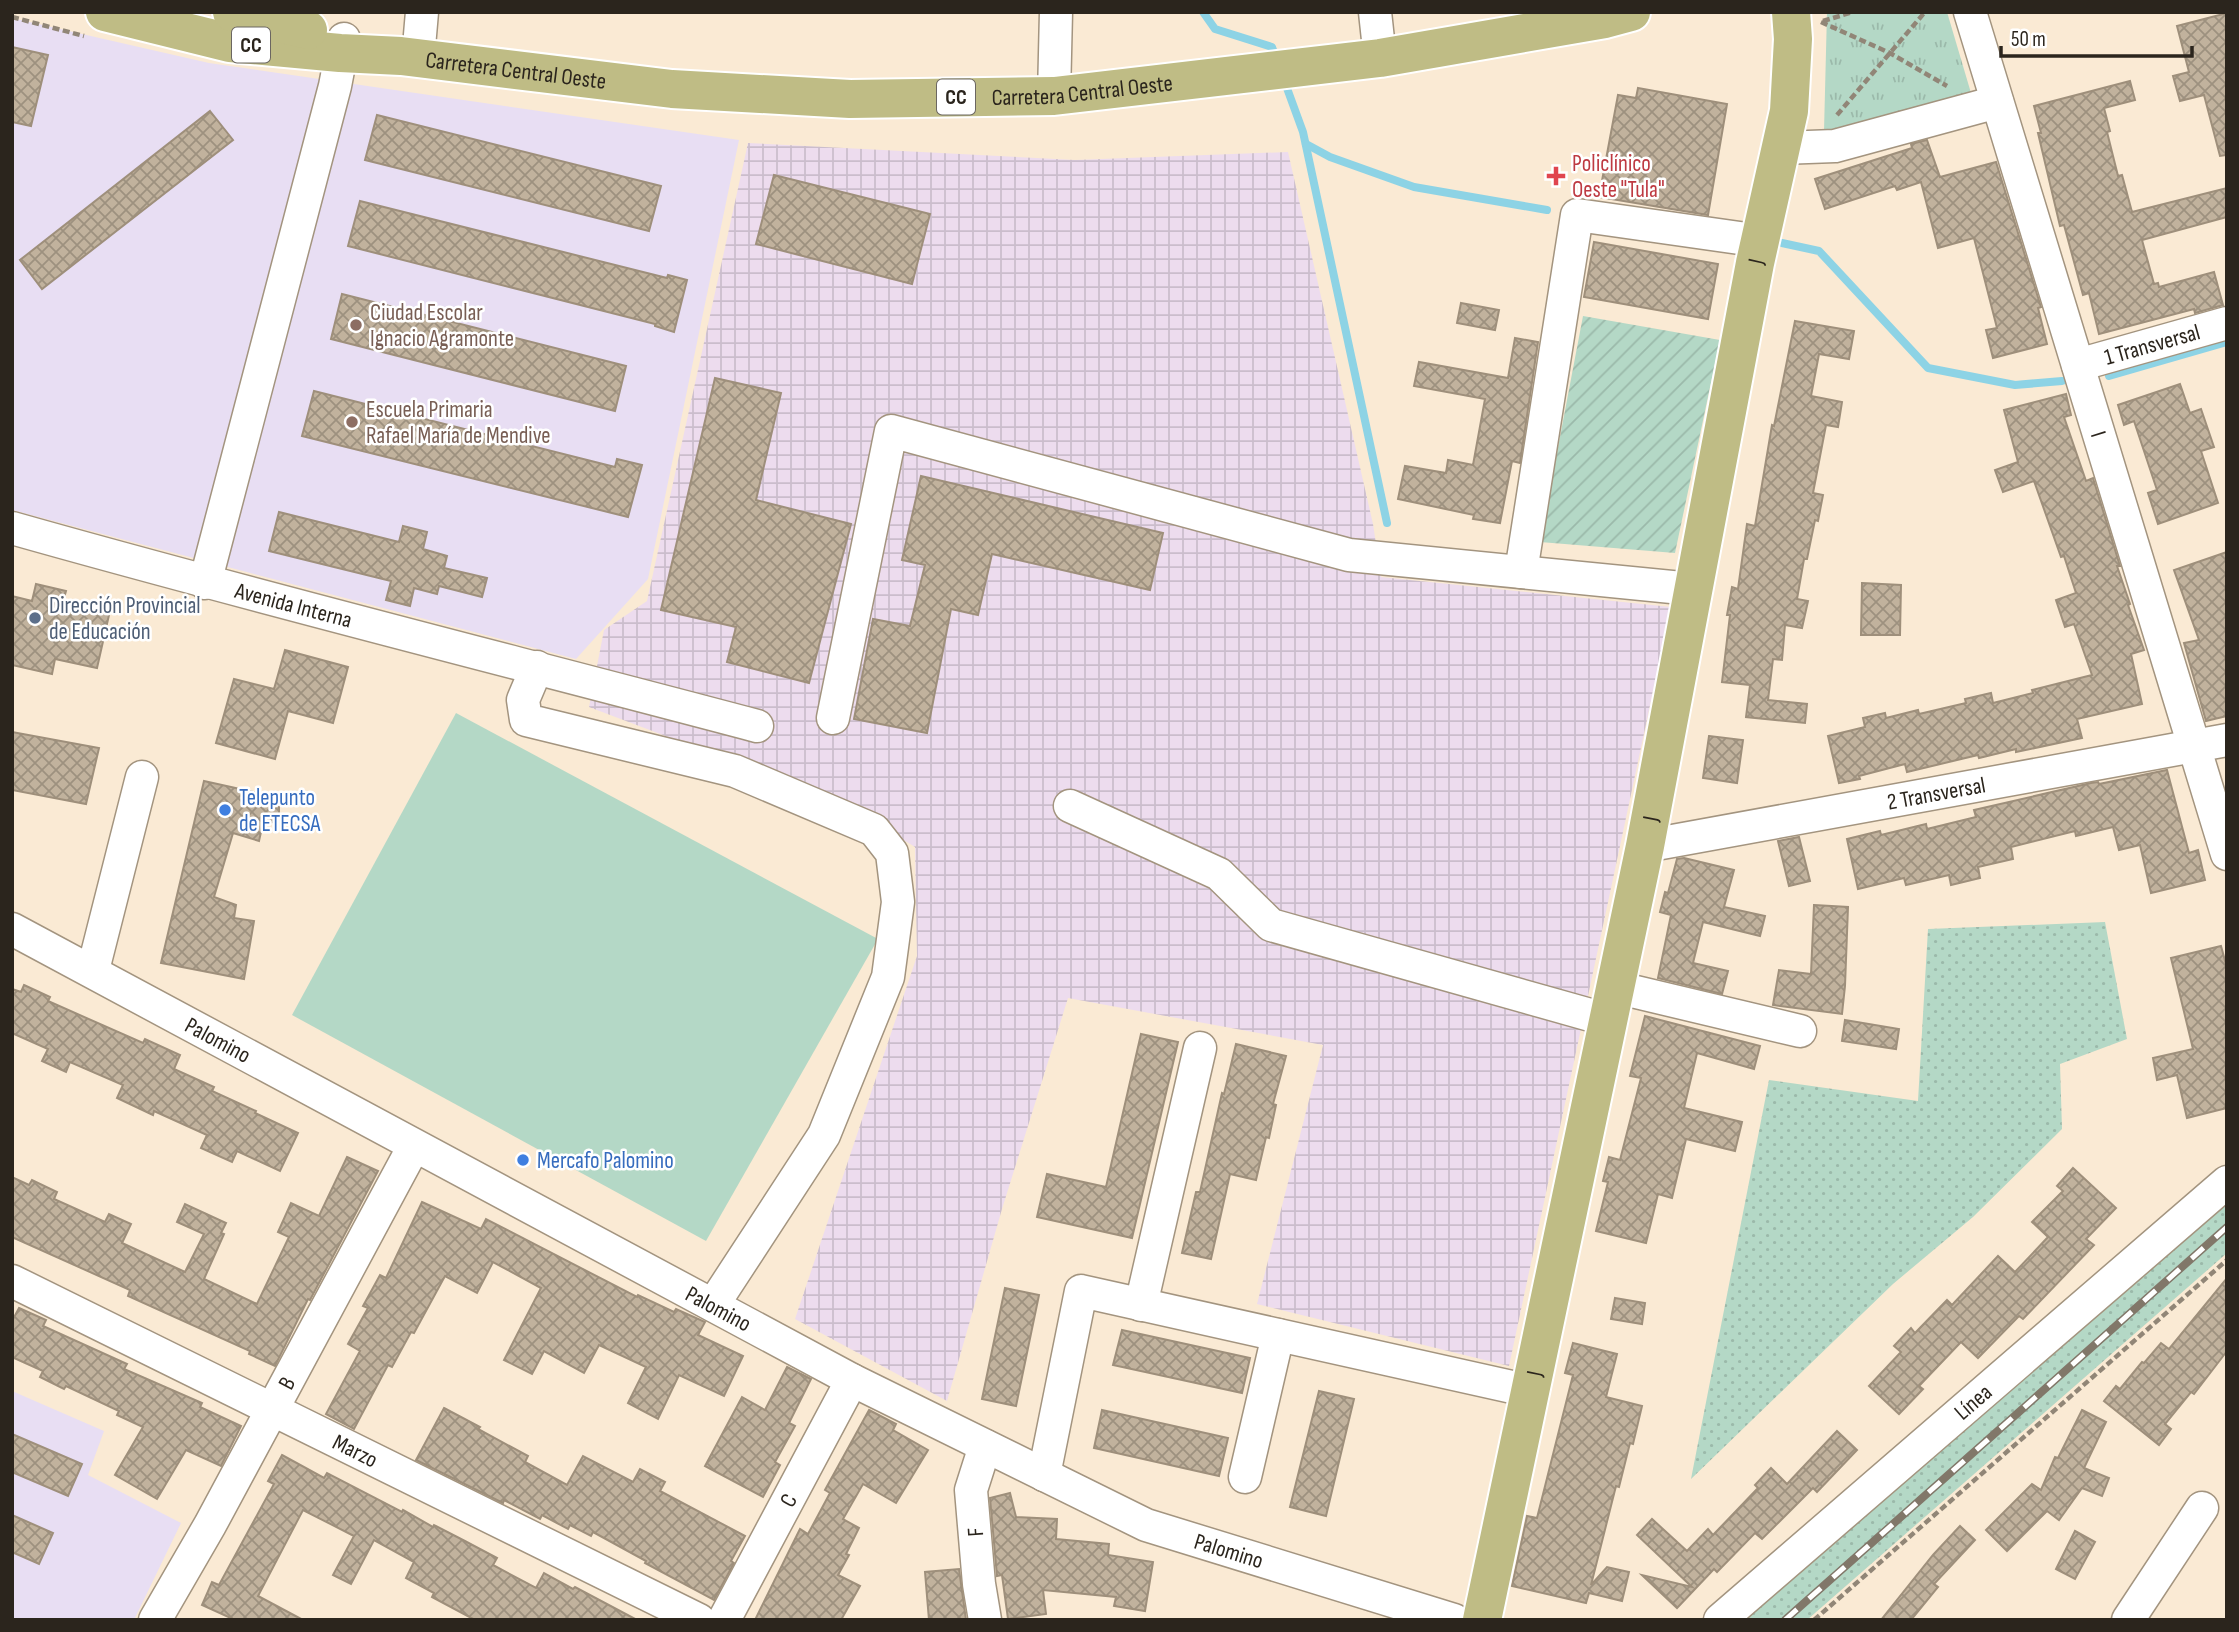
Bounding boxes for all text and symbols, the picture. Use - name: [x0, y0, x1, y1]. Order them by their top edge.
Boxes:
- scale bar: [2001, 14, 2192, 58]
- text: 50 m: [2011, 27, 2046, 52]
- road number: CC: [232, 28, 270, 62]
- street label: Carretera Central Oeste: [424, 46, 608, 96]
- street label: Carretera Central Oeste: [991, 69, 1174, 112]
- road number: CC: [937, 80, 975, 114]
- place label: Policlínico Oeste "Tula": [1572, 150, 1665, 204]
- marker: Policlínico Oeste "Tula": [1546, 166, 1566, 186]
- street label: J: [1742, 256, 1771, 268]
- place label: Ciudad Escolar Ignacio Agramonte: [370, 299, 514, 353]
- marker: Ciudad Escolar Ignacio Agramonte: [348, 317, 364, 333]
- street label: 1 Transversal: [2101, 318, 2203, 372]
- place label: Escuela Primaria Rafael María de Mendive: [366, 396, 551, 450]
- marker: Escuela Primaria Rafael María de Mendive: [344, 414, 360, 430]
- street label: I: [2084, 428, 2112, 440]
- street label: Avenida Interna: [231, 577, 355, 635]
- place label: Dirección Provincial de Educación: [49, 592, 201, 646]
- marker: Dirección Provincial de Educación: [27, 610, 43, 626]
- street label: 2 Transversal: [1885, 771, 1988, 817]
- place label: Telepunto de ETECSA: [239, 784, 320, 838]
- marker: Telepunto de ETECSA: [217, 802, 233, 818]
- street label: J: [1637, 814, 1665, 825]
- street label: Palomino: [180, 1012, 255, 1070]
- place label: Mercafo Palomino: [537, 1147, 674, 1175]
- marker: Mercafo Palomino: [515, 1152, 531, 1168]
- street label: Palomino: [680, 1280, 756, 1338]
- street label: J: [1521, 1368, 1549, 1380]
- street label: B: [273, 1372, 302, 1395]
- street label: Línea: [1949, 1378, 1998, 1426]
- street label: Marzo: [328, 1429, 382, 1474]
- street label: C: [774, 1489, 804, 1512]
- street label: F: [962, 1526, 990, 1537]
- street label: Palomino: [1191, 1528, 1266, 1575]

